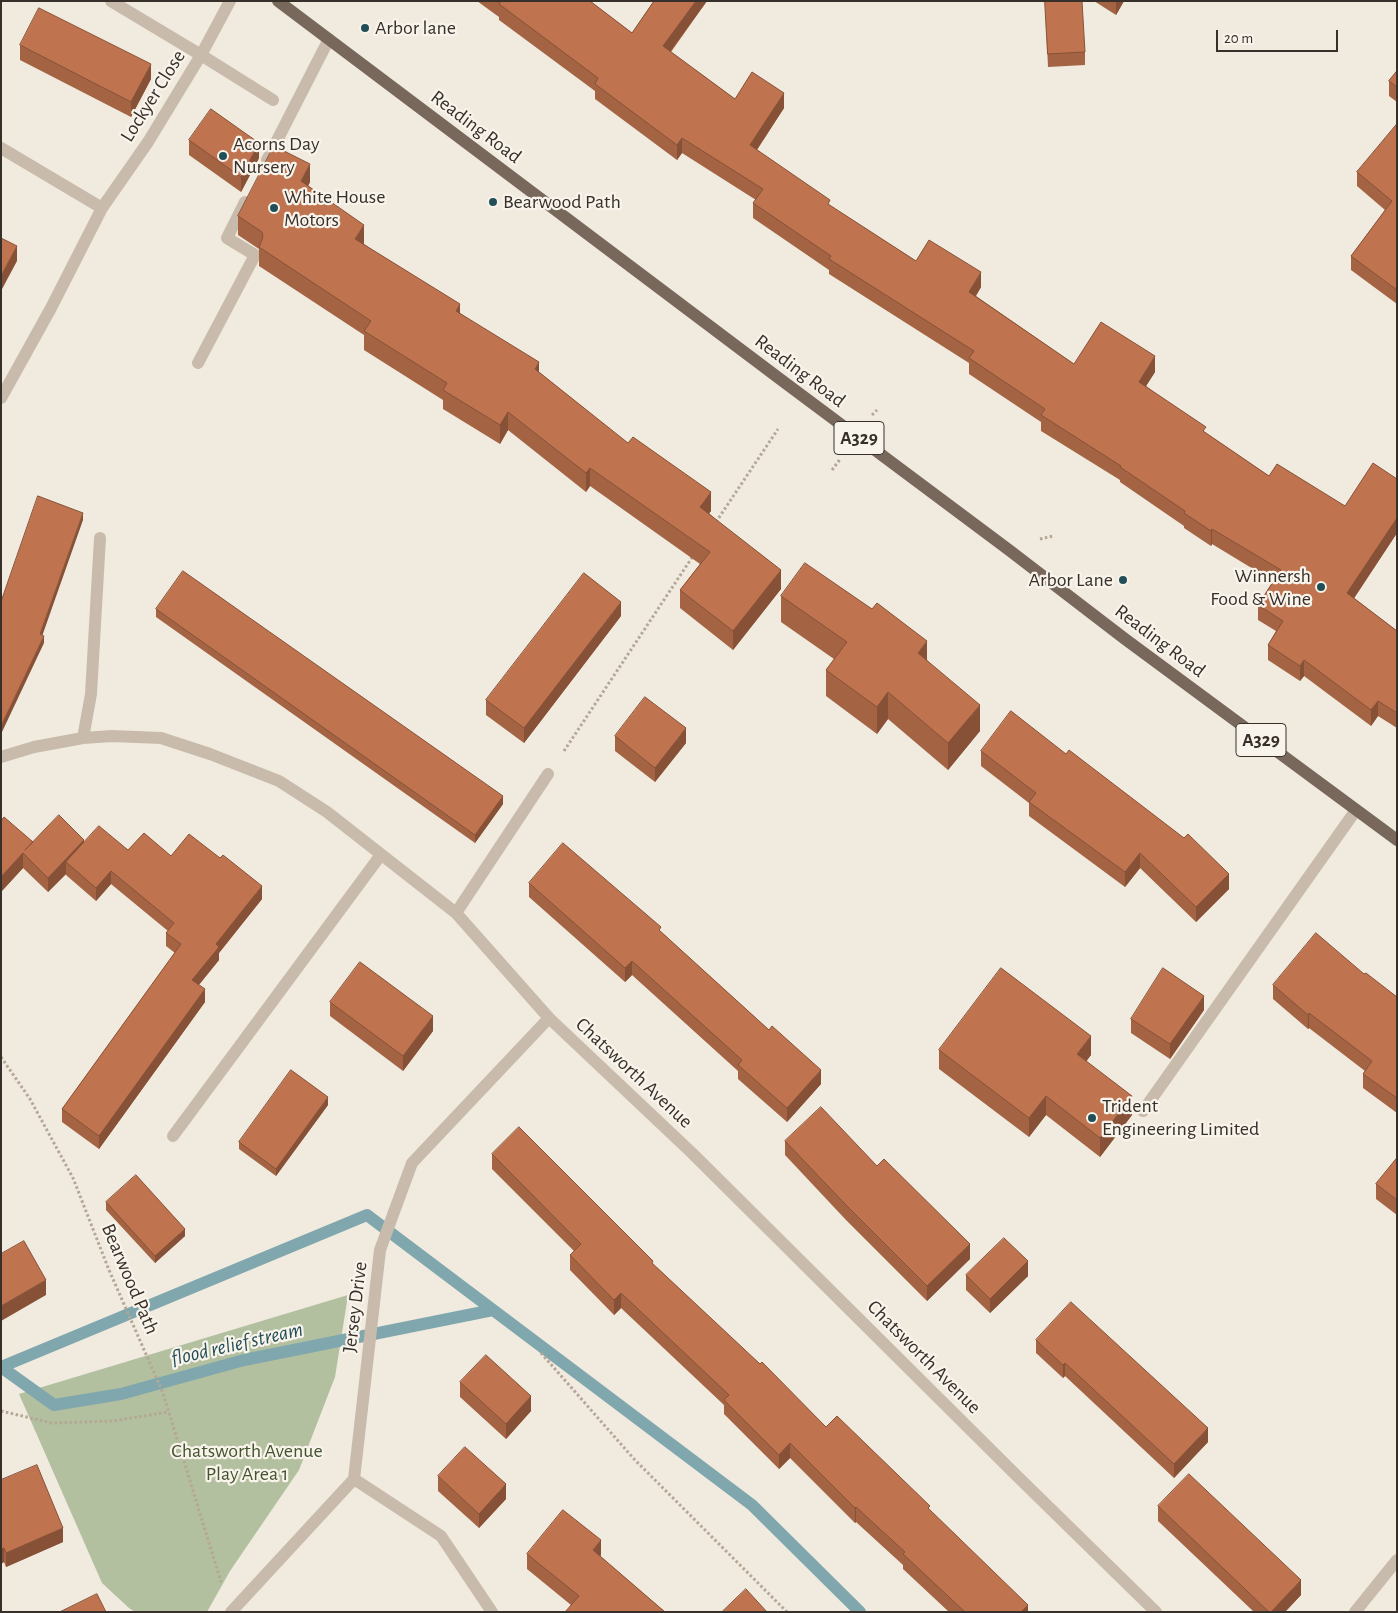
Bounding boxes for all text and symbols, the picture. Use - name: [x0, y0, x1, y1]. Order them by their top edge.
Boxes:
- place label: Arbor lane: [375, 16, 456, 40]
- scale bar: [1218, 20, 1340, 52]
- marker: Arbor lane: [359, 22, 371, 34]
- text: 20 m: [1224, 31, 1253, 46]
- street label: Lockyer Close: [115, 46, 191, 146]
- street label: Reading Road: [426, 85, 526, 169]
- place label: Acorns Day Nursery: [233, 132, 319, 179]
- marker: Acorns Day Nursery: [217, 150, 229, 162]
- place label: White House Motors: [284, 185, 385, 232]
- place label: Bearwood Path: [503, 190, 621, 214]
- marker: Bearwood Path: [487, 196, 499, 208]
- marker: White House Motors: [268, 202, 280, 214]
- street label: Reading Road: [750, 329, 850, 413]
- road number: A329: [834, 422, 884, 454]
- place label: Winnersh Food & Wine: [1210, 564, 1311, 611]
- place label: Arbor Lane: [1029, 568, 1113, 592]
- marker: Arbor Lane: [1117, 574, 1129, 586]
- marker: Winnersh Food & Wine: [1315, 581, 1327, 593]
- street label: Reading Road: [1110, 599, 1210, 683]
- road number: A329: [1236, 724, 1286, 756]
- street label: Chatsworth Avenue: [570, 1013, 698, 1133]
- place label: Trident Engineering Limited: [1102, 1094, 1259, 1141]
- marker: Trident Engineering Limited: [1086, 1112, 1098, 1124]
- street label: Bearwood Path: [96, 1220, 164, 1338]
- street label: Jersey Drive: [338, 1260, 372, 1354]
- street label: Chatsworth Avenue: [862, 1295, 986, 1419]
- water label: flood relief stream: [169, 1317, 305, 1371]
- park label: Chatsworth Avenue Play Area 1: [171, 1439, 323, 1486]

